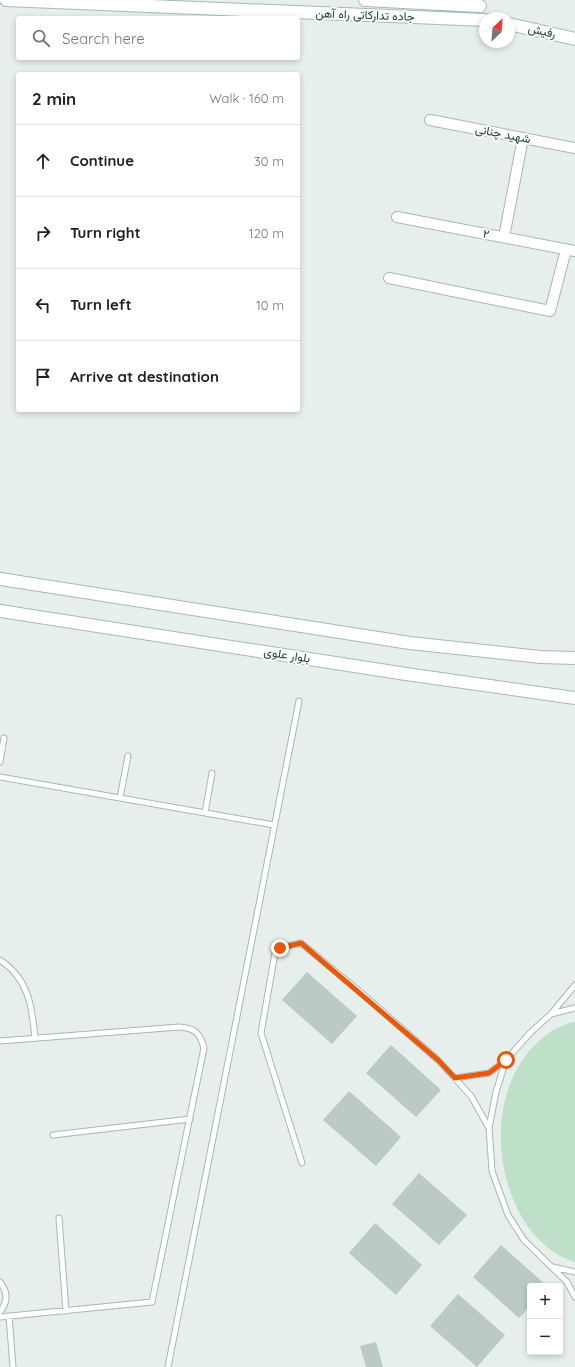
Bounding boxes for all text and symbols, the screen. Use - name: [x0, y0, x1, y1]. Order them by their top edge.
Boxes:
- street label: جاده تدارکاتی راه آهن: [315, 5, 415, 25]
- north arrow: [479, 12, 515, 48]
- search box: [16, 16, 300, 60]
- street label: رفیش: [527, 20, 557, 42]
- icon: search: [30, 27, 52, 49]
- text: Search here: [62, 29, 145, 48]
- text: 2 min: [32, 88, 76, 109]
- text: Walk · 160 m: [209, 90, 284, 106]
- street label: شهید چنانی: [474, 121, 532, 147]
- icon: ahead: [32, 150, 54, 172]
- text: Continue: [70, 151, 134, 170]
- text: 30 m: [254, 153, 284, 169]
- icon: right: [32, 222, 54, 244]
- text: Turn right: [70, 223, 141, 242]
- text: 120 m: [249, 225, 284, 241]
- street label: ۲: [482, 226, 491, 241]
- icon: left: [32, 294, 54, 316]
- text: Turn left: [70, 295, 132, 314]
- text: 10 m: [256, 297, 284, 313]
- icon: arrive: [32, 366, 54, 388]
- text: Arrive at destination: [70, 367, 219, 386]
- street label: بلوار علوی: [263, 643, 311, 667]
- route end: [271, 939, 289, 957]
- route start: [497, 1051, 515, 1069]
- map controls: [527, 1283, 563, 1355]
- button: +: [527, 1283, 563, 1319]
- button: −: [527, 1319, 563, 1355]

